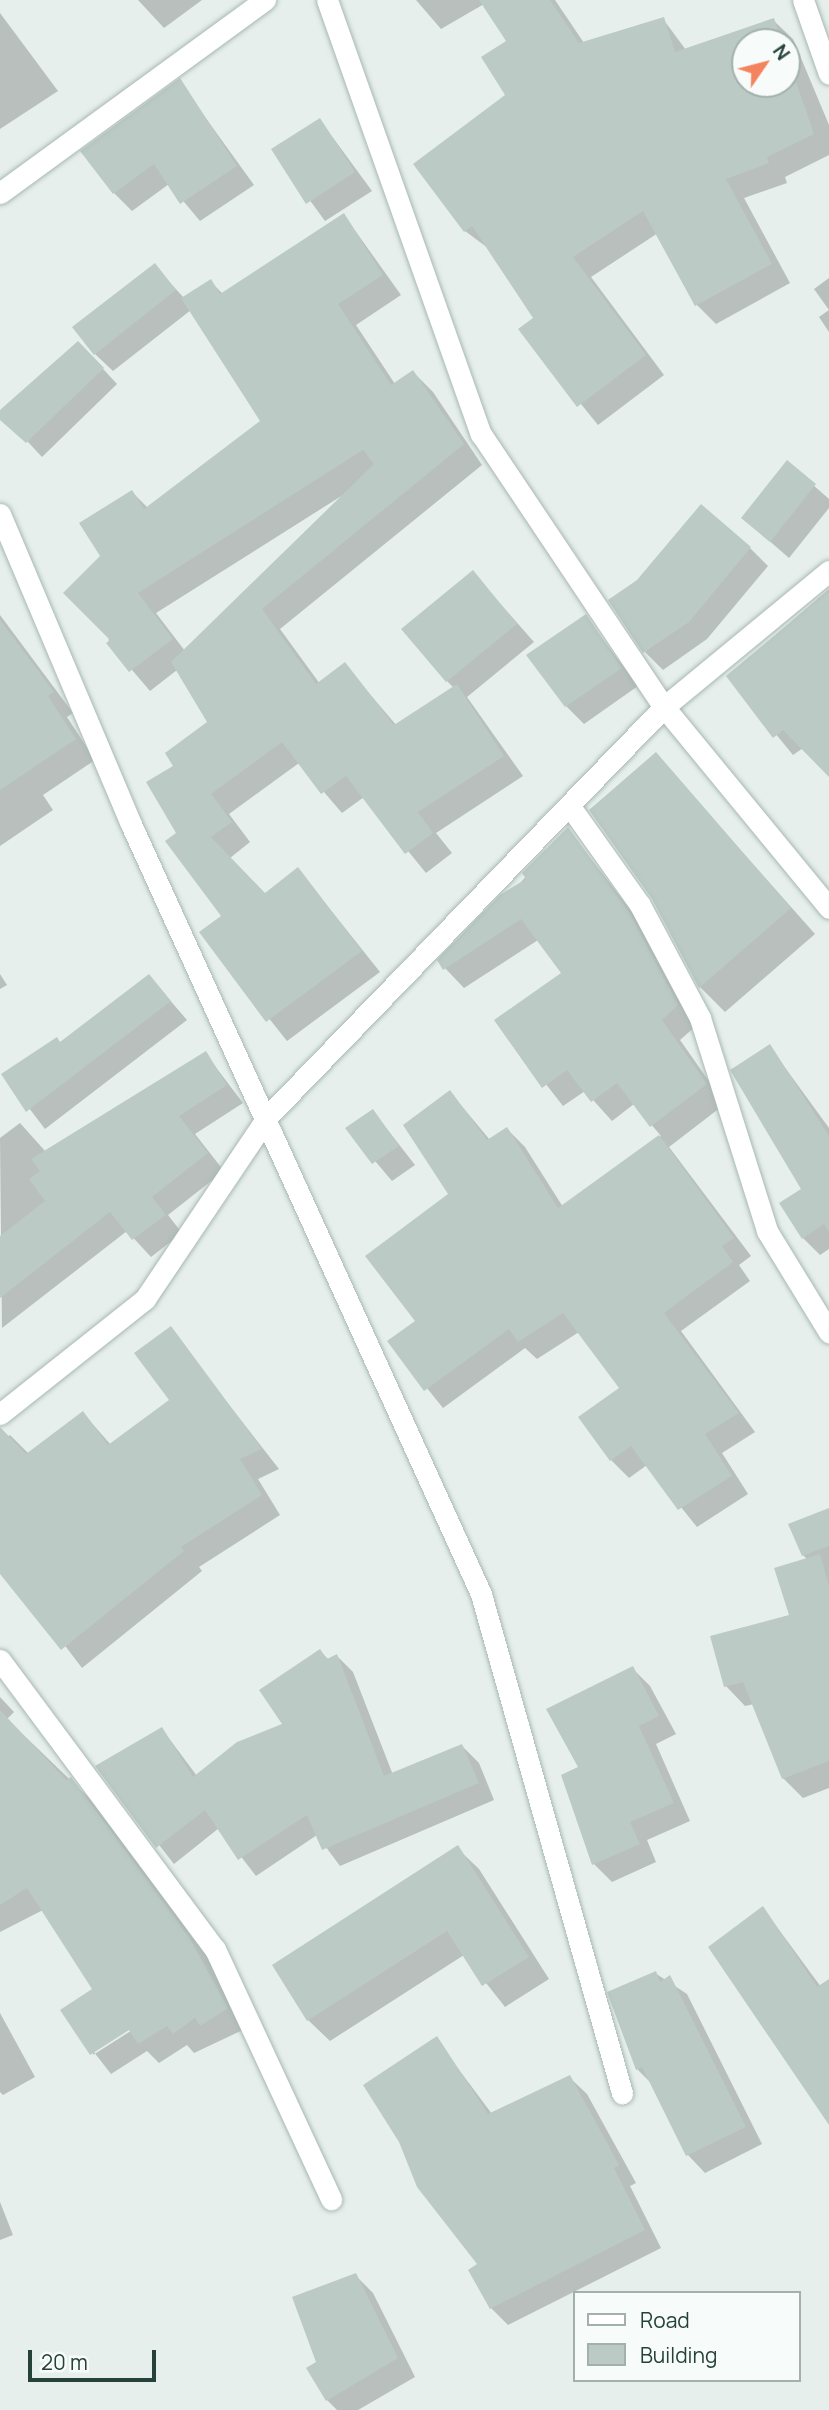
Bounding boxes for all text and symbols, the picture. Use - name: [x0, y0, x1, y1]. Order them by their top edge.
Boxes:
- north arrow: [731, 28, 801, 98]
- text: N: [767, 39, 796, 65]
- legend: [574, 2291, 801, 2382]
- text: Road: [640, 2306, 690, 2334]
- scale bar: [32, 2336, 159, 2380]
- text: Building: [640, 2341, 717, 2369]
- text: 20 m: [41, 2348, 88, 2376]

